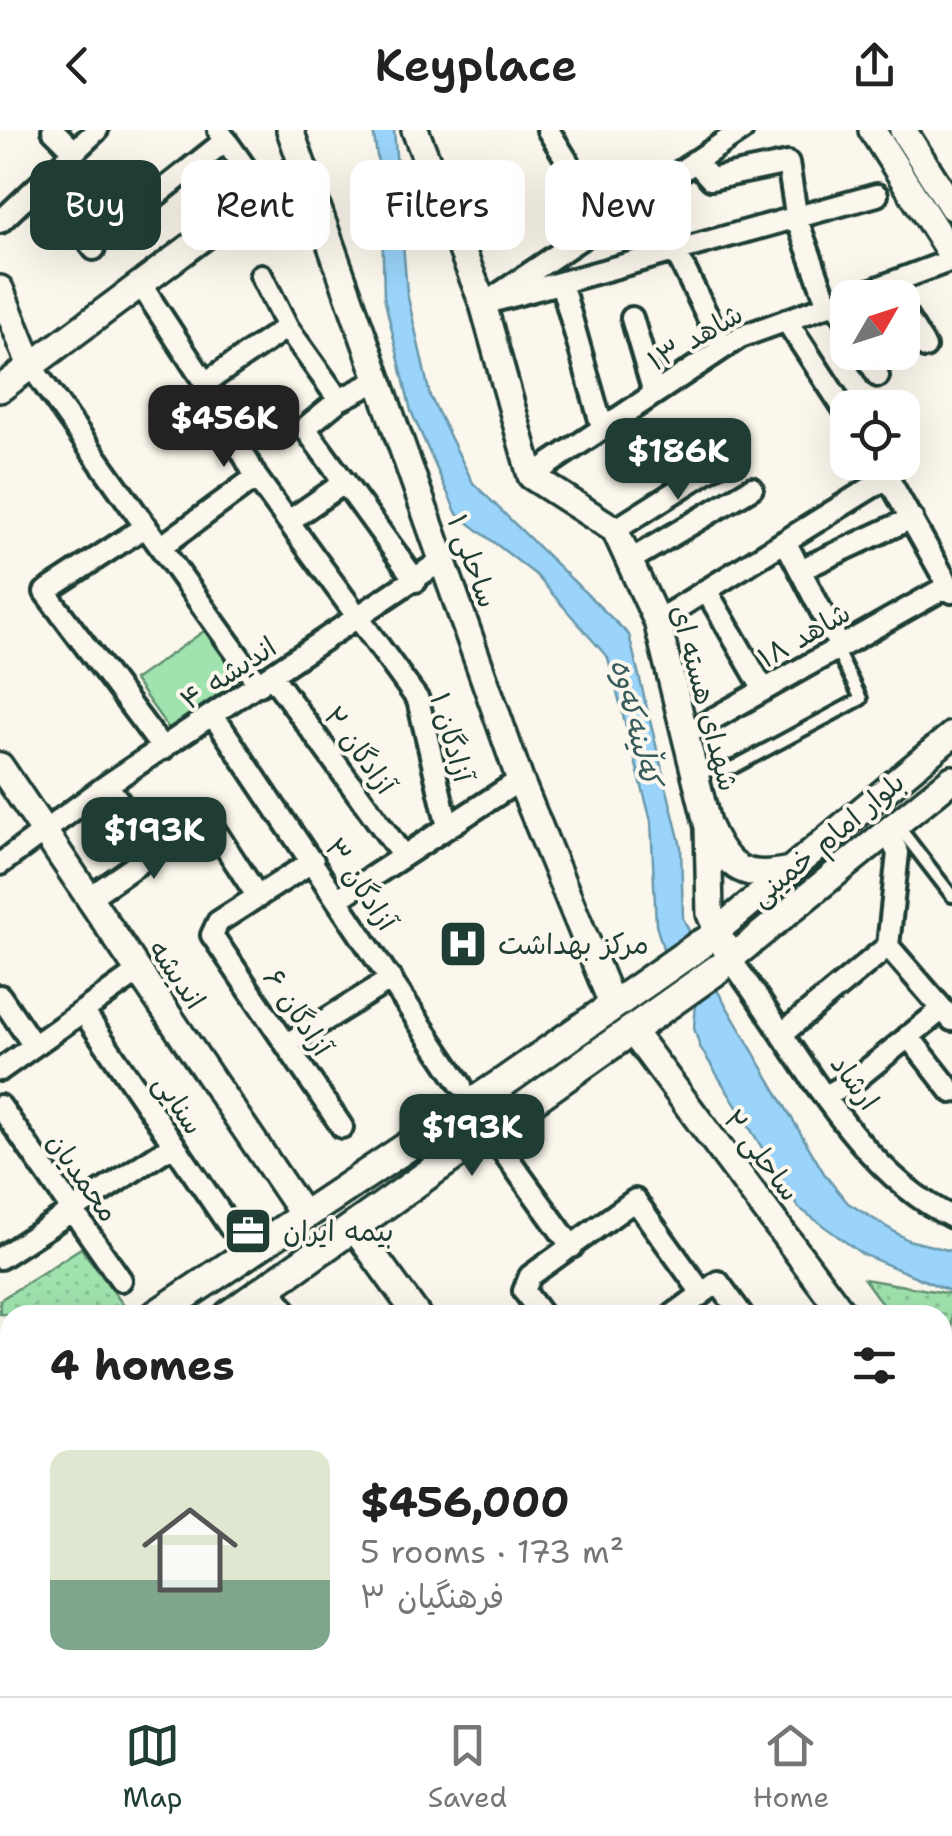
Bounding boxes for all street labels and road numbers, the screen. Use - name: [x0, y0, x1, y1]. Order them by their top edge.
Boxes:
- street label: شاهد ۱۳: [640, 295, 750, 379]
- street label: ساحلی ۱: [439, 509, 507, 613]
- street label: شاهد ۱۸: [751, 593, 857, 677]
- street label: شهدای هسته ای: [662, 601, 748, 795]
- street label: اندیشه ۴: [173, 628, 283, 718]
- street label: آزادگان ۱: [421, 688, 483, 787]
- street label: آزادگان ۲: [315, 698, 405, 803]
- street label: بلوار امام خمینی: [742, 763, 914, 917]
- street label: آزادگان ۳: [316, 830, 406, 939]
- street label: اندیشه: [140, 931, 214, 1017]
- street label: آزادگان ۶: [255, 961, 342, 1064]
- street label: ارشاد: [822, 1046, 888, 1118]
- street label: سنایی: [145, 1066, 213, 1142]
- street label: ساحلی ۲: [715, 1102, 809, 1208]
- street label: محمدیان: [38, 1125, 128, 1229]

